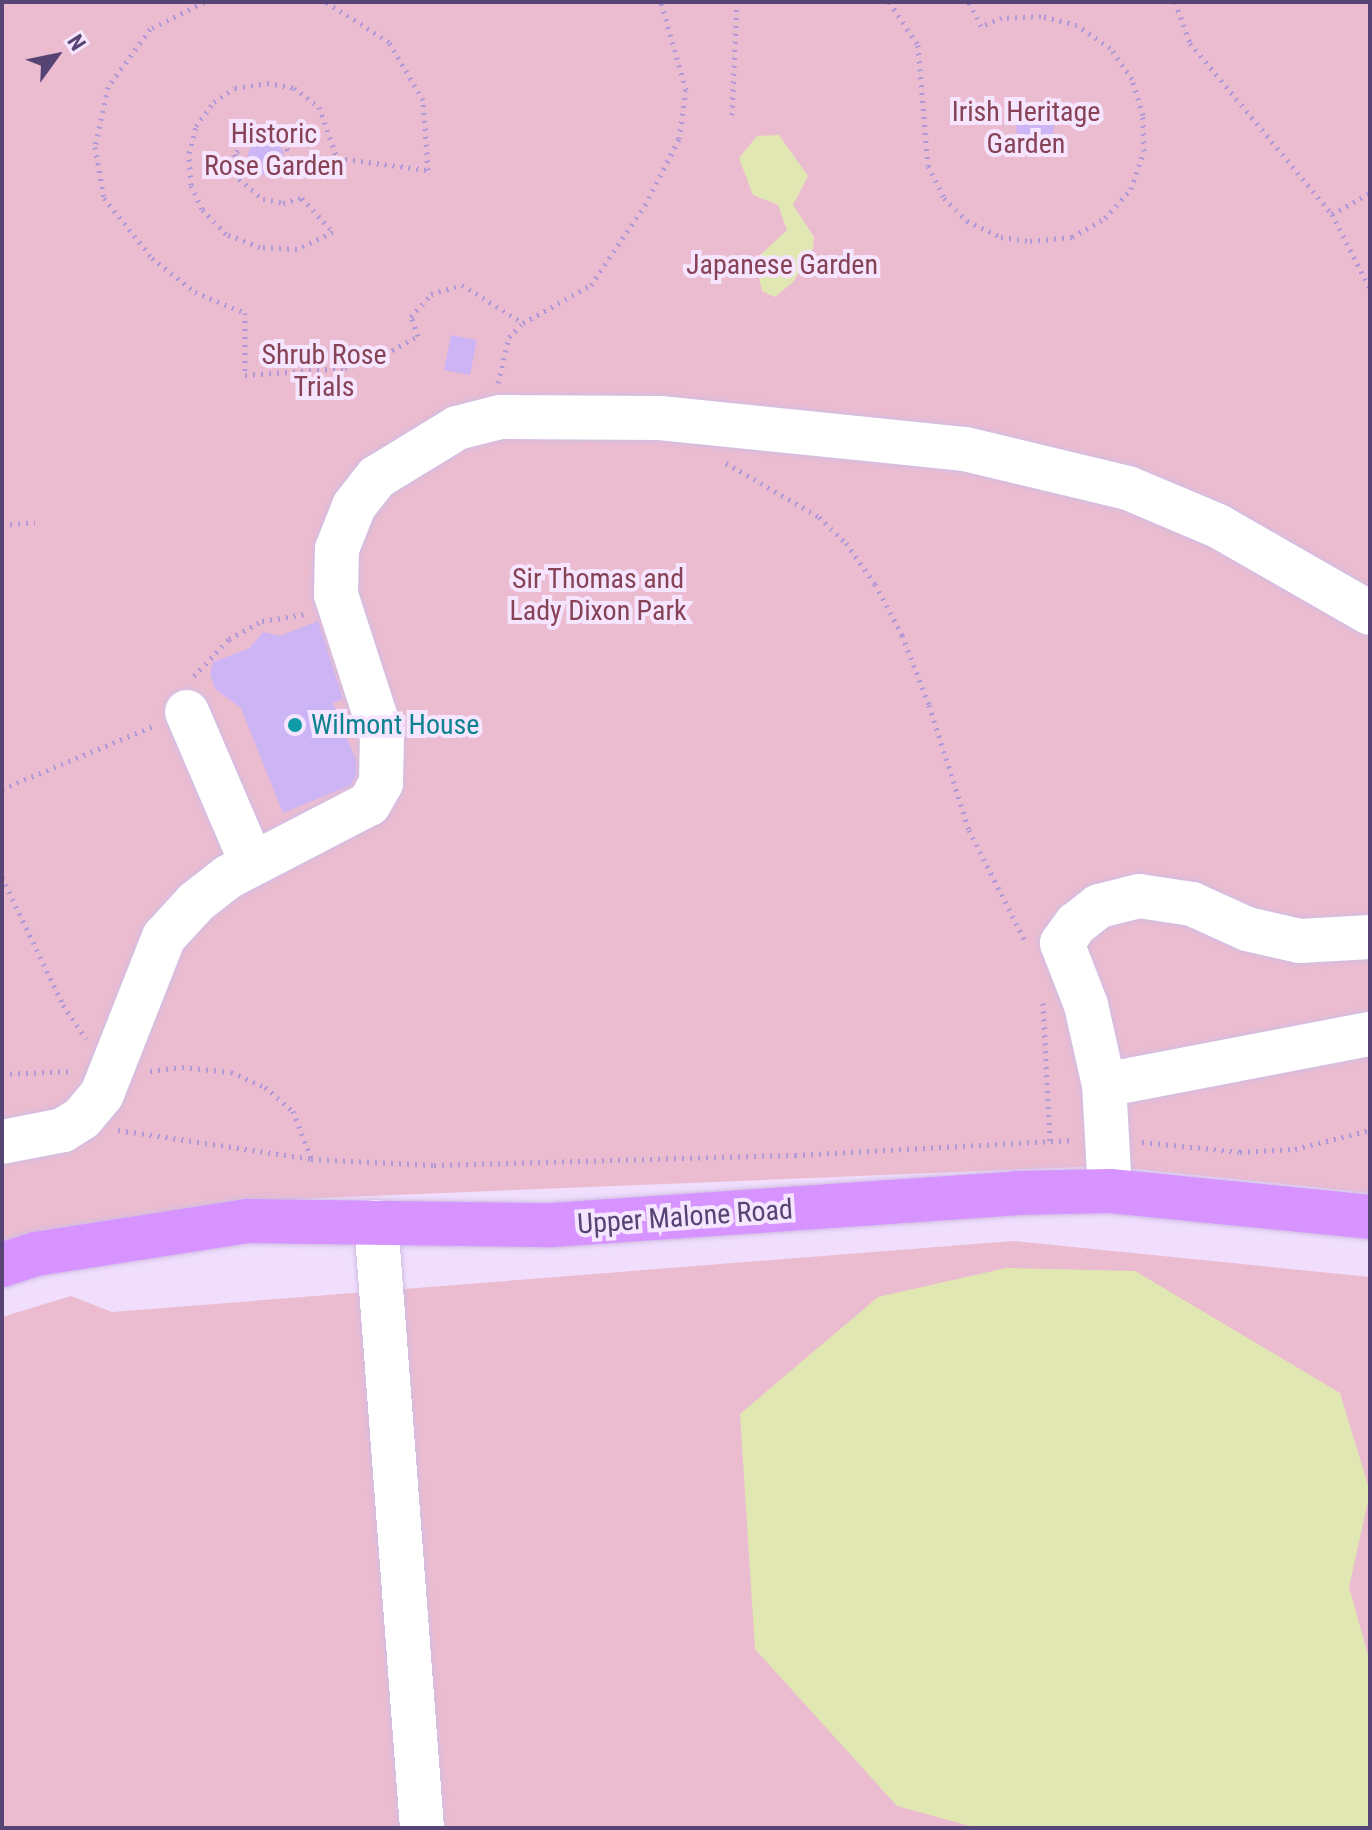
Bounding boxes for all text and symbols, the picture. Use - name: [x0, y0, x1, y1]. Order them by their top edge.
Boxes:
- north arrow: [16, 16, 96, 96]
- text: N: [62, 30, 91, 55]
- park label: Irish Heritage Garden: [952, 95, 1100, 161]
- park label: Historic Rose Garden: [204, 117, 344, 183]
- park label: Japanese Garden: [686, 248, 878, 282]
- park label: Shrub Rose Trials: [261, 338, 387, 404]
- park label: Sir Thomas and Lady Dixon Park: [509, 562, 687, 628]
- place label: Wilmont House: [311, 708, 479, 742]
- marker: Wilmont House: [286, 716, 304, 734]
- street label: Upper Malone Road: [576, 1193, 794, 1241]

